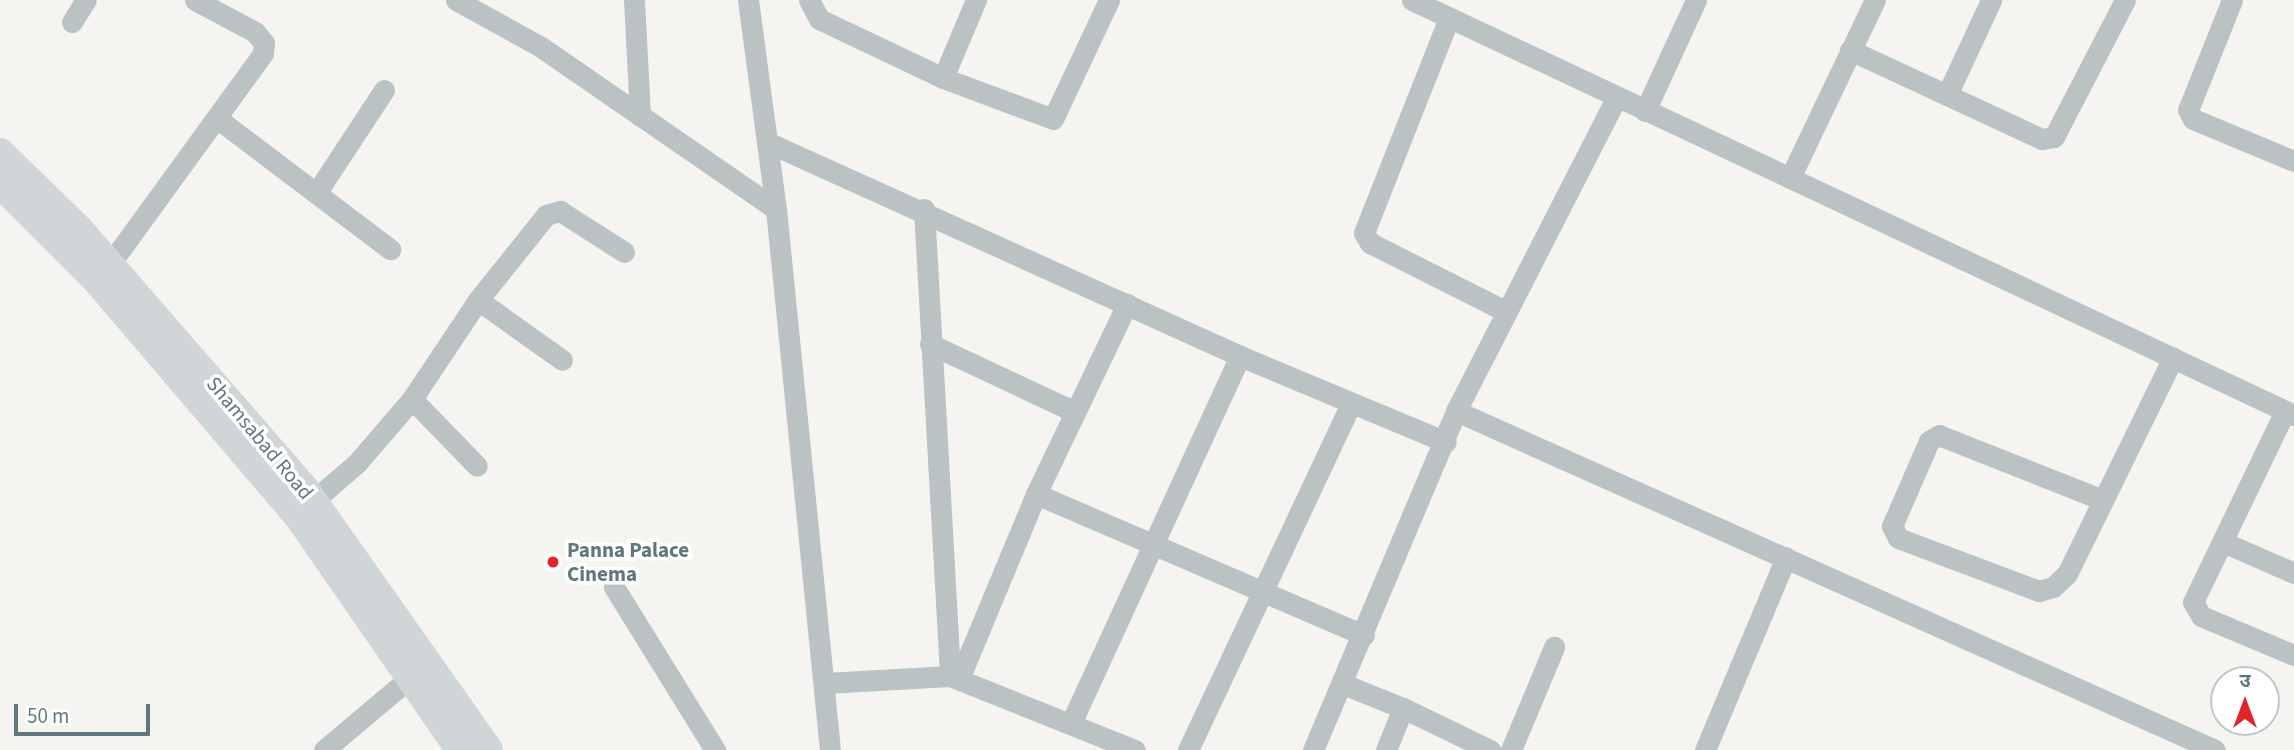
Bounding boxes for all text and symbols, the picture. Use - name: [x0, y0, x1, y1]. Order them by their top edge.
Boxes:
- street label: Shamsabad Road: [201, 371, 319, 505]
- place label: Panna Palace Cinema: [567, 537, 689, 587]
- marker: Panna Palace Cinema: [545, 554, 561, 570]
- north arrow: [2210, 666, 2280, 736]
- text: उ: [2239, 668, 2251, 695]
- scale bar: [18, 690, 154, 734]
- text: 50 m: [27, 701, 69, 731]

